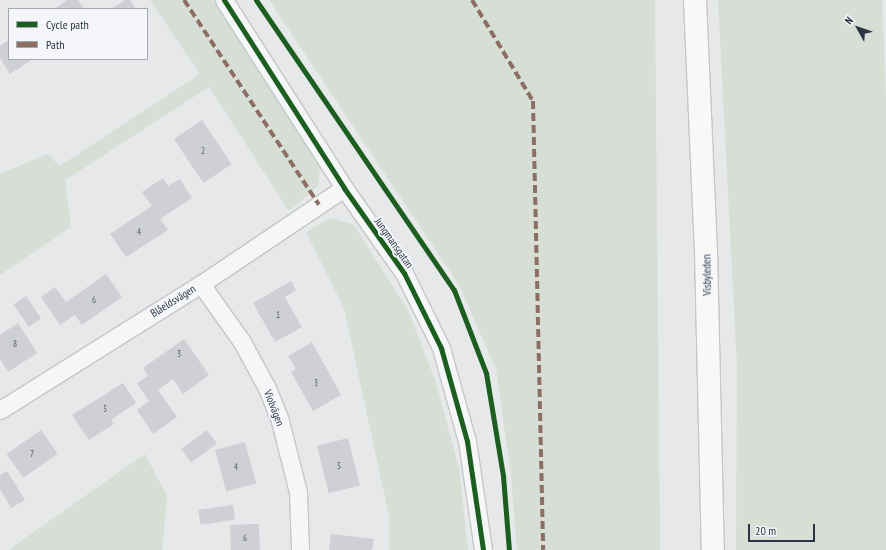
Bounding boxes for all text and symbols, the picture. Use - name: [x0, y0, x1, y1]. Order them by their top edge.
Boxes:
- legend: [8, 8, 148, 60]
- north arrow: [838, 8, 878, 48]
- text: N: [842, 14, 856, 27]
- text: Cycle path: [46, 17, 89, 32]
- text: Path: [46, 37, 64, 52]
- house number: 2: [201, 146, 205, 156]
- street label: Jungmansgatan: [372, 215, 416, 271]
- house number: 4: [137, 227, 141, 237]
- street label: Visbyleden: [700, 254, 714, 296]
- street label: Blåeldsvägen: [148, 282, 198, 320]
- house number: 6: [92, 295, 96, 305]
- house number: 1: [276, 310, 280, 320]
- house number: 8: [13, 339, 17, 349]
- house number: 3: [177, 349, 181, 359]
- house number: 3: [314, 378, 318, 388]
- street label: Violvägen: [261, 388, 287, 428]
- house number: 5: [103, 404, 107, 414]
- house number: 7: [30, 449, 34, 459]
- house number: 5: [337, 461, 341, 471]
- house number: 4: [234, 462, 238, 472]
- scale bar: [750, 516, 817, 542]
- text: 20 m: [755, 523, 776, 538]
- house number: 6: [243, 533, 247, 543]

